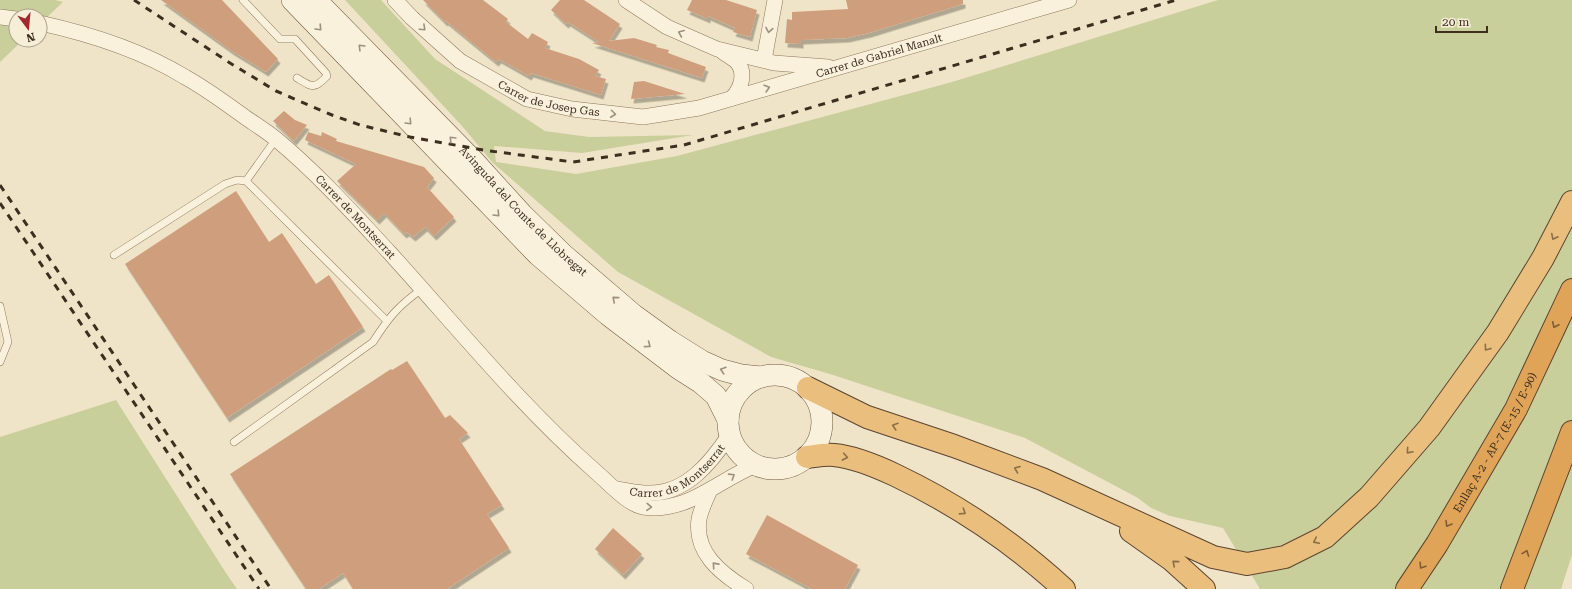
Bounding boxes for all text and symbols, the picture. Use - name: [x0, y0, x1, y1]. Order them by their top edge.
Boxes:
- north arrow: [8, 8, 48, 48]
- scale bar: [1436, 8, 1487, 34]
- text: 20 m: [1442, 15, 1469, 29]
- one-way arrow: [314, 23, 322, 31]
- one-way arrow: [418, 23, 426, 30]
- one-way arrow: [766, 27, 774, 33]
- text: N: [24, 30, 36, 45]
- one-way arrow: [678, 30, 686, 38]
- street label: Carrer de Gabriel Manalt: [814, 31, 944, 81]
- one-way arrow: [358, 44, 366, 52]
- street label: Carrer de Josep Gas: [495, 78, 600, 119]
- one-way arrow: [763, 84, 770, 93]
- one-way arrow: [610, 109, 616, 118]
- one-way arrow: [404, 117, 412, 125]
- one-way arrow: [450, 136, 457, 144]
- street label: Avinguda del Comte de Llobregat: [456, 144, 590, 279]
- street label: Carrer de Montserrat: [313, 172, 398, 262]
- one-way arrow: [492, 209, 500, 217]
- one-way arrow: [1551, 232, 1559, 240]
- one-way arrow: [613, 296, 620, 303]
- one-way arrow: [1552, 321, 1560, 328]
- one-way arrow: [643, 340, 650, 347]
- one-way arrow: [1485, 343, 1492, 350]
- one-way arrow: [720, 366, 727, 375]
- street label: Enllaç A-2 - AP-7 (E-15 / E-90): [1451, 370, 1539, 515]
- one-way arrow: [891, 422, 898, 431]
- street label: Carrer de Montserrat: [628, 442, 728, 500]
- one-way arrow: [1406, 447, 1413, 454]
- one-way arrow: [842, 452, 849, 461]
- one-way arrow: [1014, 466, 1021, 474]
- one-way arrow: [728, 473, 735, 481]
- one-way arrow: [646, 503, 652, 511]
- one-way arrow: [959, 507, 966, 515]
- one-way arrow: [1446, 520, 1453, 527]
- one-way arrow: [1312, 536, 1320, 544]
- one-way arrow: [1522, 549, 1530, 556]
- one-way arrow: [1172, 560, 1179, 567]
- one-way arrow: [713, 562, 720, 570]
- one-way arrow: [1419, 562, 1426, 569]

